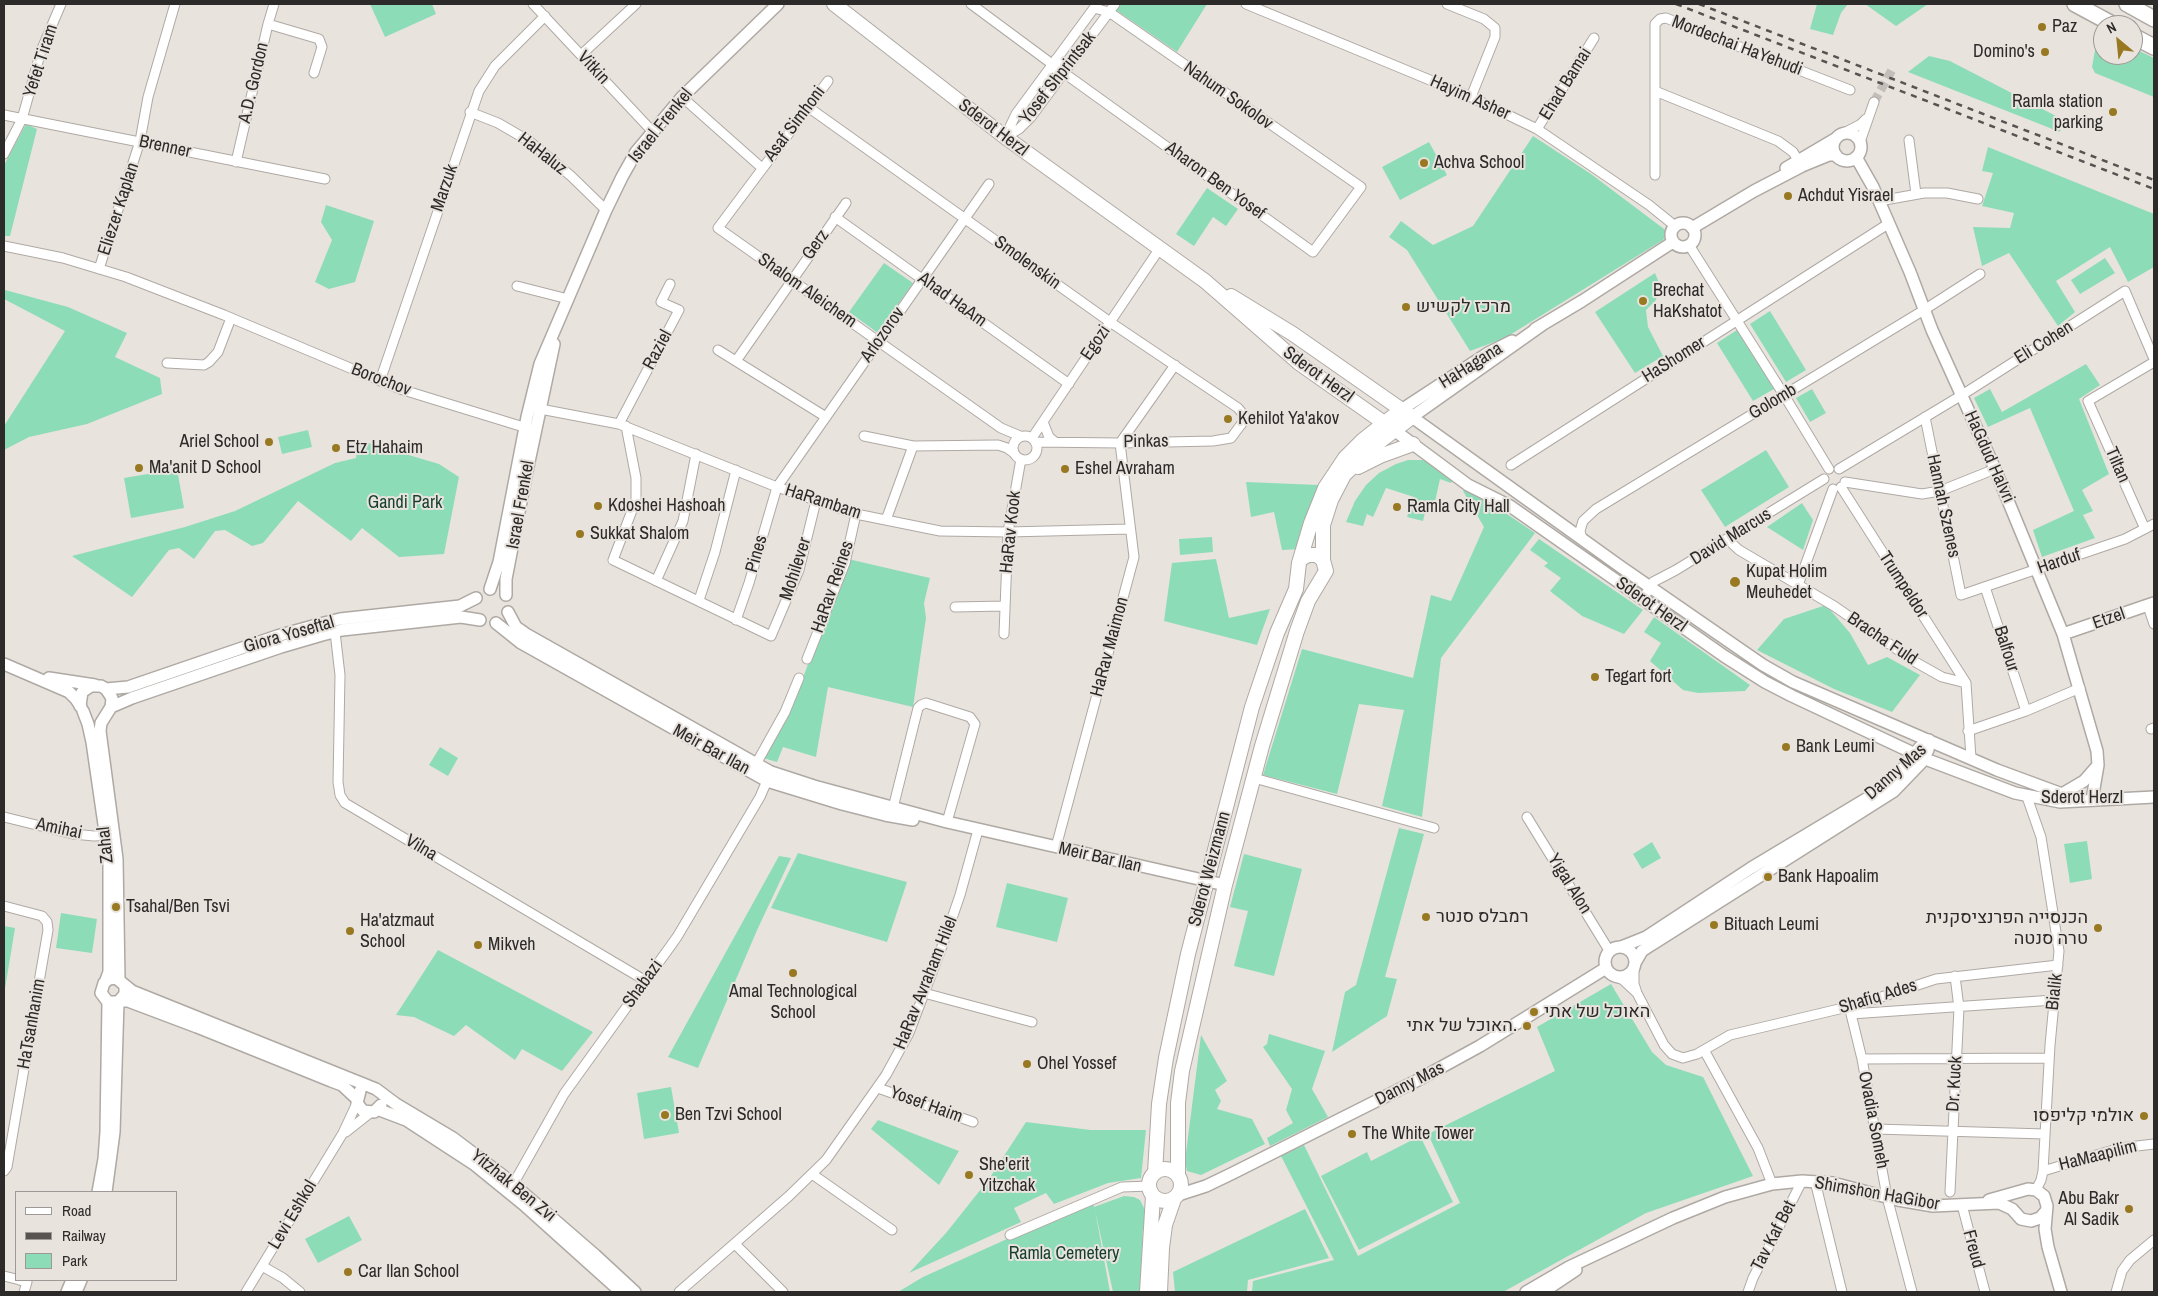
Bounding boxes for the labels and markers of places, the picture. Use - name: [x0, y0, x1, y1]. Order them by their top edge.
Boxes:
- place label: Paz: [2052, 16, 2077, 38]
- marker: Paz: [2036, 21, 2048, 33]
- place label: Domino's: [1973, 41, 2035, 63]
- marker: Domino's: [2039, 46, 2051, 58]
- place label: Ramla station parking: [2012, 91, 2103, 134]
- marker: Ramla station parking: [2107, 106, 2119, 118]
- place label: Achva School: [1434, 152, 1524, 174]
- marker: Achva School: [1418, 157, 1430, 169]
- place label: Achdut Yisrael: [1798, 185, 1893, 207]
- marker: Achdut Yisrael: [1782, 190, 1794, 202]
- place label: Brechat HaKshatot: [1653, 280, 1722, 322]
- marker: Brechat HaKshatot: [1637, 295, 1649, 307]
- place label: מרכז לקשיש: [1416, 296, 1511, 318]
- marker: מרכז לקשיש: [1400, 301, 1412, 313]
- place label: Kehilot Ya'akov: [1238, 408, 1339, 430]
- marker: Kehilot Ya'akov: [1222, 413, 1234, 425]
- place label: Ariel School: [179, 431, 259, 453]
- marker: Ariel School: [263, 436, 275, 448]
- place label: Etz Hahaim: [346, 437, 423, 459]
- marker: Etz Hahaim: [330, 442, 342, 454]
- place label: Ma'anit D School: [149, 457, 261, 479]
- place label: Eshel Avraham: [1075, 458, 1175, 480]
- marker: Ma'anit D School: [133, 462, 145, 474]
- marker: Eshel Avraham: [1059, 463, 1071, 475]
- place label: Kdoshei Hashoah: [608, 495, 725, 517]
- place label: Ramla City Hall: [1407, 496, 1510, 518]
- marker: Kdoshei Hashoah: [592, 500, 604, 512]
- marker: Ramla City Hall: [1391, 501, 1403, 513]
- place label: Sukkat Shalom: [590, 523, 689, 545]
- marker: Sukkat Shalom: [574, 528, 586, 540]
- place label: Kupat Holim Meuhedet: [1746, 561, 1827, 604]
- marker: Kupat Holim Meuhedet: [1728, 575, 1742, 589]
- place label: Tegart fort: [1605, 666, 1671, 688]
- marker: Tegart fort: [1589, 671, 1601, 683]
- place label: Bank Leumi: [1796, 736, 1875, 758]
- marker: Bank Leumi: [1780, 741, 1792, 753]
- place label: Bank Hapoalim: [1778, 866, 1879, 888]
- marker: Bank Hapoalim: [1762, 871, 1774, 883]
- place label: Tsahal/Ben Tsvi: [126, 896, 230, 918]
- marker: Tsahal/Ben Tsvi: [110, 901, 122, 913]
- place label: רמבלס סנטר: [1436, 906, 1528, 928]
- place label: הכנסייה הפרנציסקנית טרה סנטה: [1926, 907, 2088, 950]
- place label: Ha'atzmaut School: [360, 910, 434, 952]
- marker: רמבלס סנטר: [1420, 911, 1432, 923]
- place label: Bituach Leumi: [1724, 914, 1819, 936]
- marker: Bituach Leumi: [1708, 919, 1720, 931]
- marker: הכנסייה הפרנציסקנית טרה סנטה: [2092, 922, 2104, 934]
- marker: Ha'atzmaut School: [344, 925, 356, 937]
- place label: Mikveh: [488, 934, 536, 956]
- marker: Mikveh: [472, 939, 484, 951]
- marker: Amal Technological School: [787, 967, 799, 979]
- place label: Amal Technological School: [729, 981, 857, 1024]
- place label: האוכל של אתי: [1544, 1001, 1650, 1023]
- marker: האוכל של אתי: [1528, 1006, 1540, 1018]
- place label: האוכל של אתי.: [1407, 1015, 1517, 1037]
- marker: האוכל של אתי.: [1521, 1020, 1533, 1032]
- place label: Ohel Yossef: [1037, 1053, 1116, 1075]
- marker: Ohel Yossef: [1021, 1058, 1033, 1070]
- place label: Ben Tzvi School: [675, 1104, 782, 1126]
- place label: אולמי קליפסו: [2033, 1105, 2134, 1127]
- marker: Ben Tzvi School: [659, 1109, 671, 1121]
- marker: אולמי קליפסו: [2138, 1110, 2150, 1122]
- place label: The White Tower: [1362, 1123, 1474, 1145]
- marker: The White Tower: [1346, 1128, 1358, 1140]
- place label: She'erit Yitzchak: [979, 1154, 1035, 1196]
- marker: She'erit Yitzchak: [963, 1169, 975, 1181]
- place label: Abu Bakr Al Sadik: [2058, 1188, 2119, 1230]
- marker: Abu Bakr Al Sadik: [2123, 1203, 2135, 1215]
- place label: Car Ilan School: [358, 1261, 459, 1283]
- marker: Car Ilan School: [342, 1266, 354, 1278]

